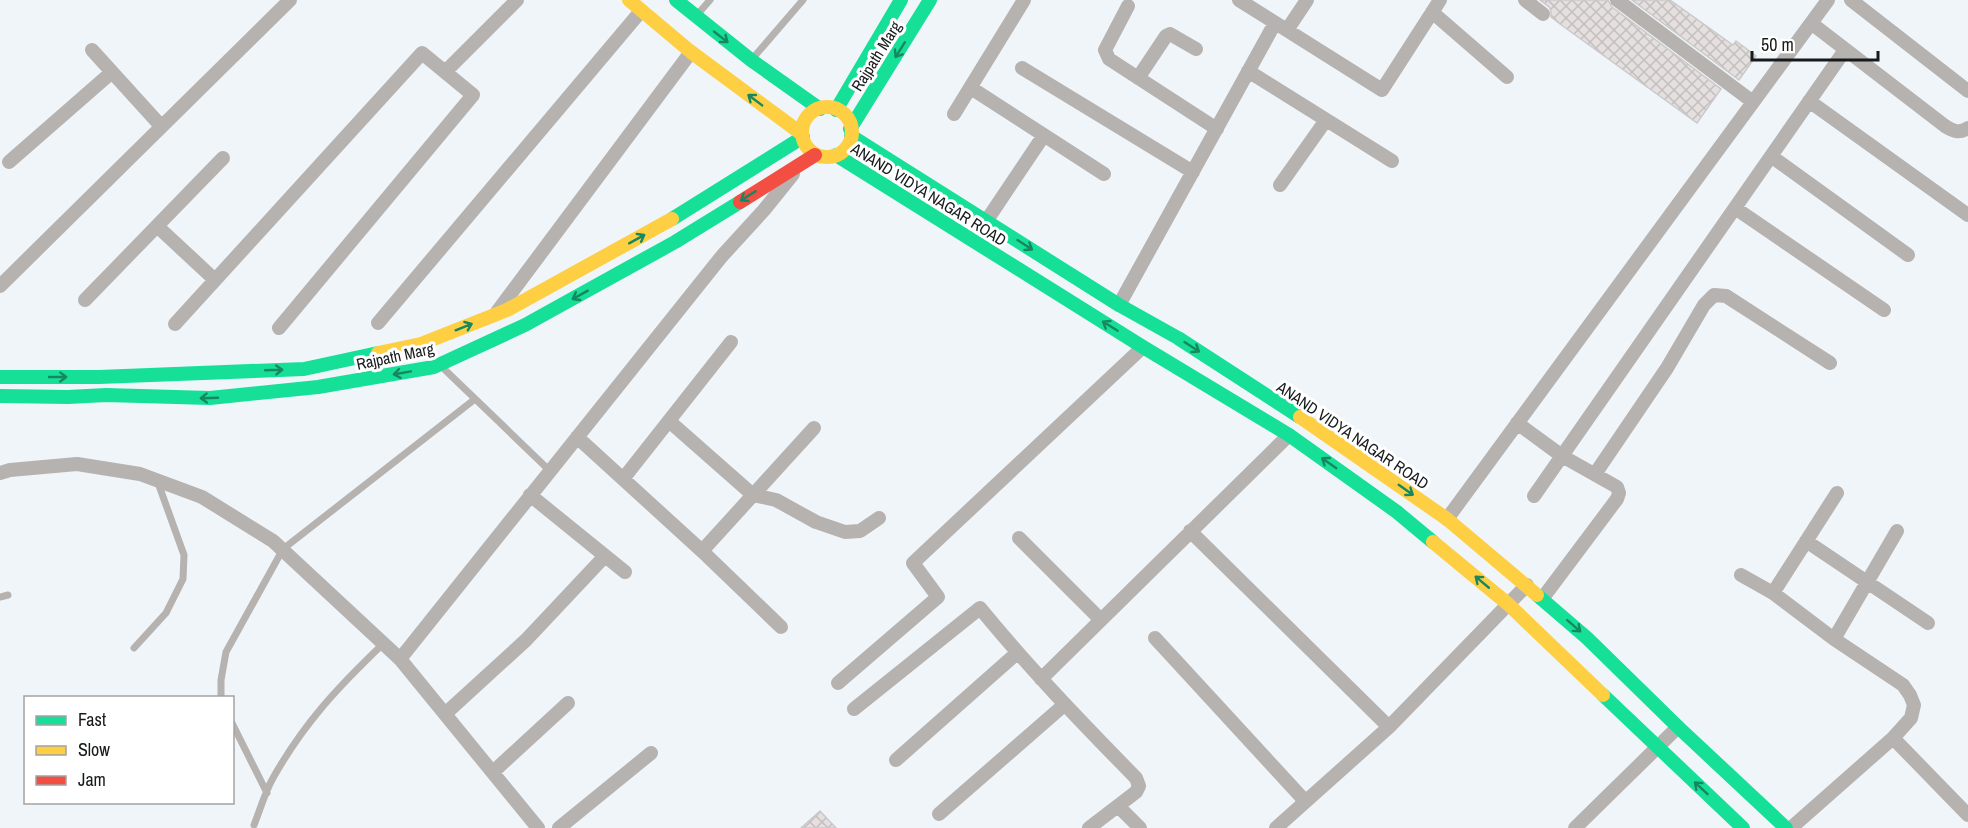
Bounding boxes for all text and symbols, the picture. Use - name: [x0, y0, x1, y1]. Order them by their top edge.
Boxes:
- street label: Rajpath Marg: [846, 16, 907, 95]
- scale bar: [1752, 24, 1878, 62]
- one-way arrow: [713, 30, 729, 43]
- text: 50 m: [1761, 32, 1794, 57]
- one-way arrow: [893, 41, 905, 58]
- one-way arrow: [747, 93, 763, 106]
- street label: ANAND VIDYA NAGAR ROAD: [846, 137, 1011, 251]
- one-way arrow: [740, 191, 757, 203]
- one-way arrow: [628, 233, 645, 245]
- one-way arrow: [1017, 239, 1034, 252]
- one-way arrow: [571, 290, 589, 301]
- one-way arrow: [1102, 320, 1119, 332]
- one-way arrow: [454, 321, 472, 332]
- street label: Rajpath Marg: [354, 337, 436, 375]
- one-way arrow: [1183, 341, 1200, 354]
- one-way arrow: [264, 364, 284, 375]
- one-way arrow: [393, 368, 413, 379]
- one-way arrow: [48, 371, 68, 383]
- street label: ANAND VIDYA NAGAR ROAD: [1272, 375, 1433, 494]
- one-way arrow: [199, 392, 219, 403]
- one-way arrow: [1321, 457, 1337, 469]
- one-way arrow: [1398, 484, 1414, 496]
- one-way arrow: [1475, 576, 1491, 589]
- one-way arrow: [1566, 619, 1581, 633]
- legend: [24, 696, 234, 804]
- text: Fast: [78, 707, 106, 732]
- text: Slow: [78, 737, 110, 762]
- text: Jam: [78, 767, 106, 792]
- one-way arrow: [1693, 781, 1708, 795]

